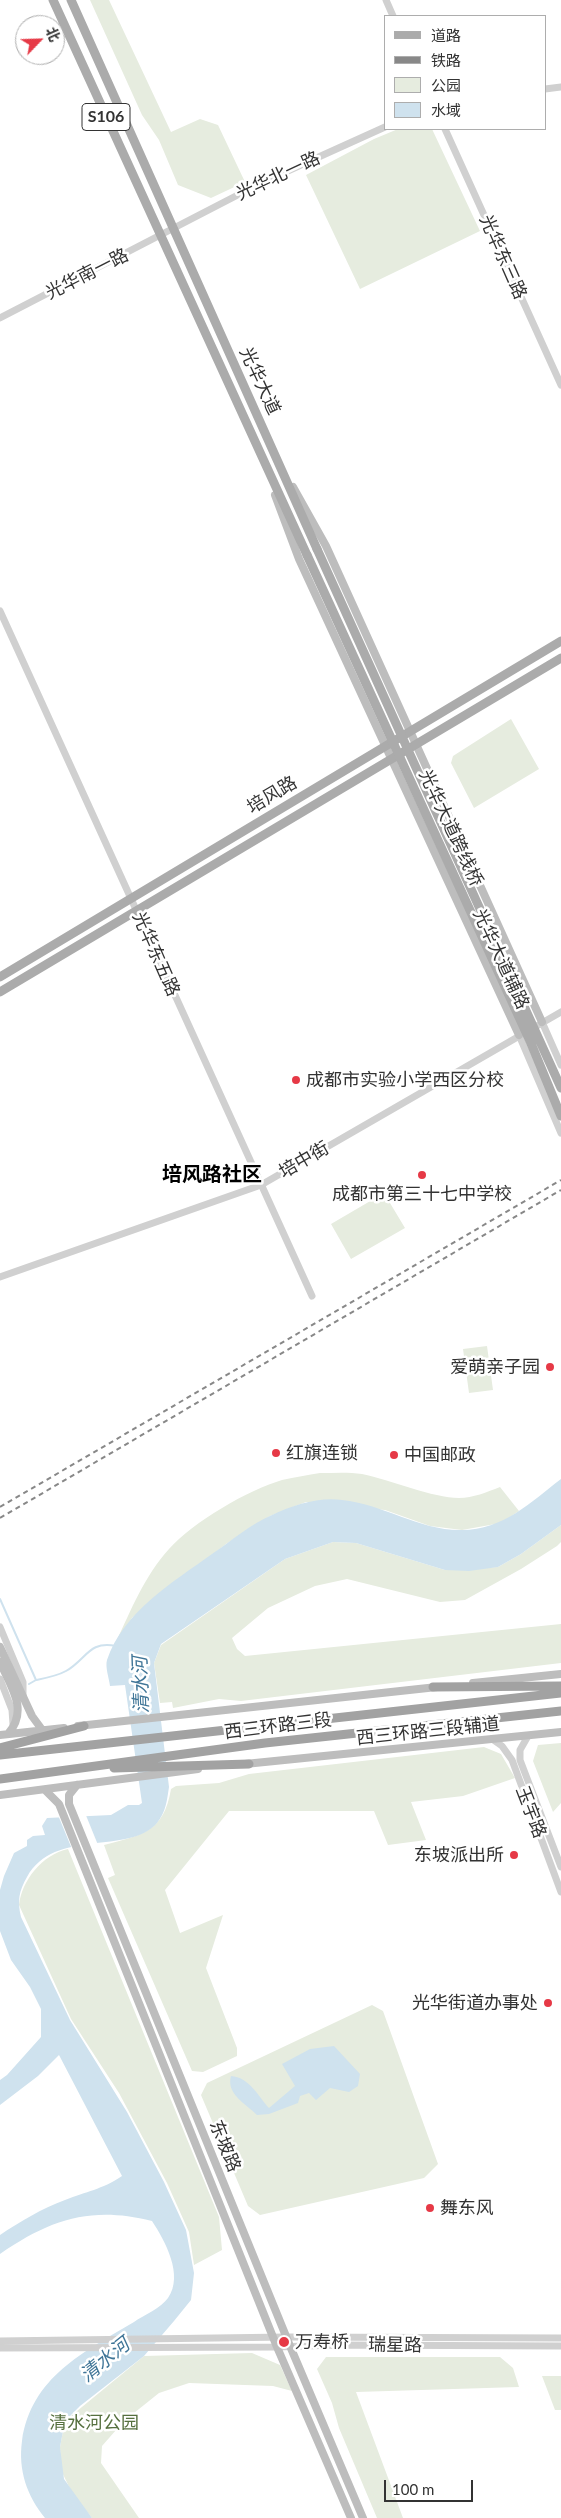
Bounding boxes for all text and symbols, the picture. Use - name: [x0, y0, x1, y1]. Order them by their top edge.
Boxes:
- north arrow: [15, 15, 65, 65]
- legend: [384, 15, 546, 130]
- text: 北: [43, 24, 64, 44]
- text: 道路: [431, 26, 461, 44]
- text: 铁路: [431, 51, 461, 69]
- text: 公园: [431, 76, 461, 94]
- text: 水域: [431, 101, 461, 119]
- road number: S106: [82, 104, 130, 130]
- street label: 光华北一路: [233, 147, 323, 205]
- street label: 光华东三路: [475, 211, 531, 303]
- street label: 光华南一路: [42, 244, 132, 304]
- street label: 光华大道: [235, 344, 285, 418]
- street label: 光华大道跨线桥: [415, 766, 487, 890]
- street label: 培风路: [243, 772, 301, 818]
- street label: 光华大道辅路: [468, 905, 534, 1013]
- street label: 光华东五路: [128, 908, 184, 1000]
- place label: 成都市实验小学西区分校: [306, 1069, 504, 1091]
- marker: 成都市实验小学西区分校: [290, 1074, 302, 1086]
- street label: 培中街: [275, 1137, 333, 1183]
- district label: 培风路社区: [162, 1163, 262, 1187]
- marker: 成都市第三十七中学校: [416, 1169, 428, 1181]
- place label: 成都市第三十七中学校: [332, 1183, 512, 1205]
- place label: 爱萌亲子园: [450, 1356, 540, 1378]
- marker: 爱萌亲子园: [544, 1361, 556, 1373]
- place label: 红旗连锁: [286, 1442, 358, 1464]
- place label: 中国邮政: [404, 1444, 476, 1466]
- marker: 红旗连锁: [270, 1447, 282, 1459]
- marker: 中国邮政: [388, 1449, 400, 1461]
- water label: 清水河: [129, 1656, 153, 1714]
- street label: 西三环路三段: [223, 1709, 333, 1743]
- street label: 西三环路三段辅道: [355, 1713, 501, 1749]
- street label: 玉宇路: [511, 1783, 551, 1841]
- place label: 东坡派出所: [414, 1844, 504, 1866]
- marker: 东坡派出所: [508, 1849, 520, 1861]
- place label: 光华街道办事处: [412, 1992, 538, 2014]
- marker: 光华街道办事处: [542, 1997, 554, 2009]
- street label: 东坡路: [205, 2117, 245, 2175]
- place label: 舞东风: [440, 2197, 494, 2219]
- marker: 舞东风: [424, 2202, 436, 2214]
- place label: 万寿桥: [295, 2331, 349, 2353]
- water label: 清水河: [76, 2333, 134, 2387]
- street label: 瑞星路: [368, 2334, 422, 2356]
- marker: 万寿桥: [277, 2335, 291, 2349]
- park label: 清水河公园: [49, 2412, 139, 2434]
- scale bar: [386, 2470, 475, 2502]
- text: 100 m: [392, 2480, 434, 2498]

